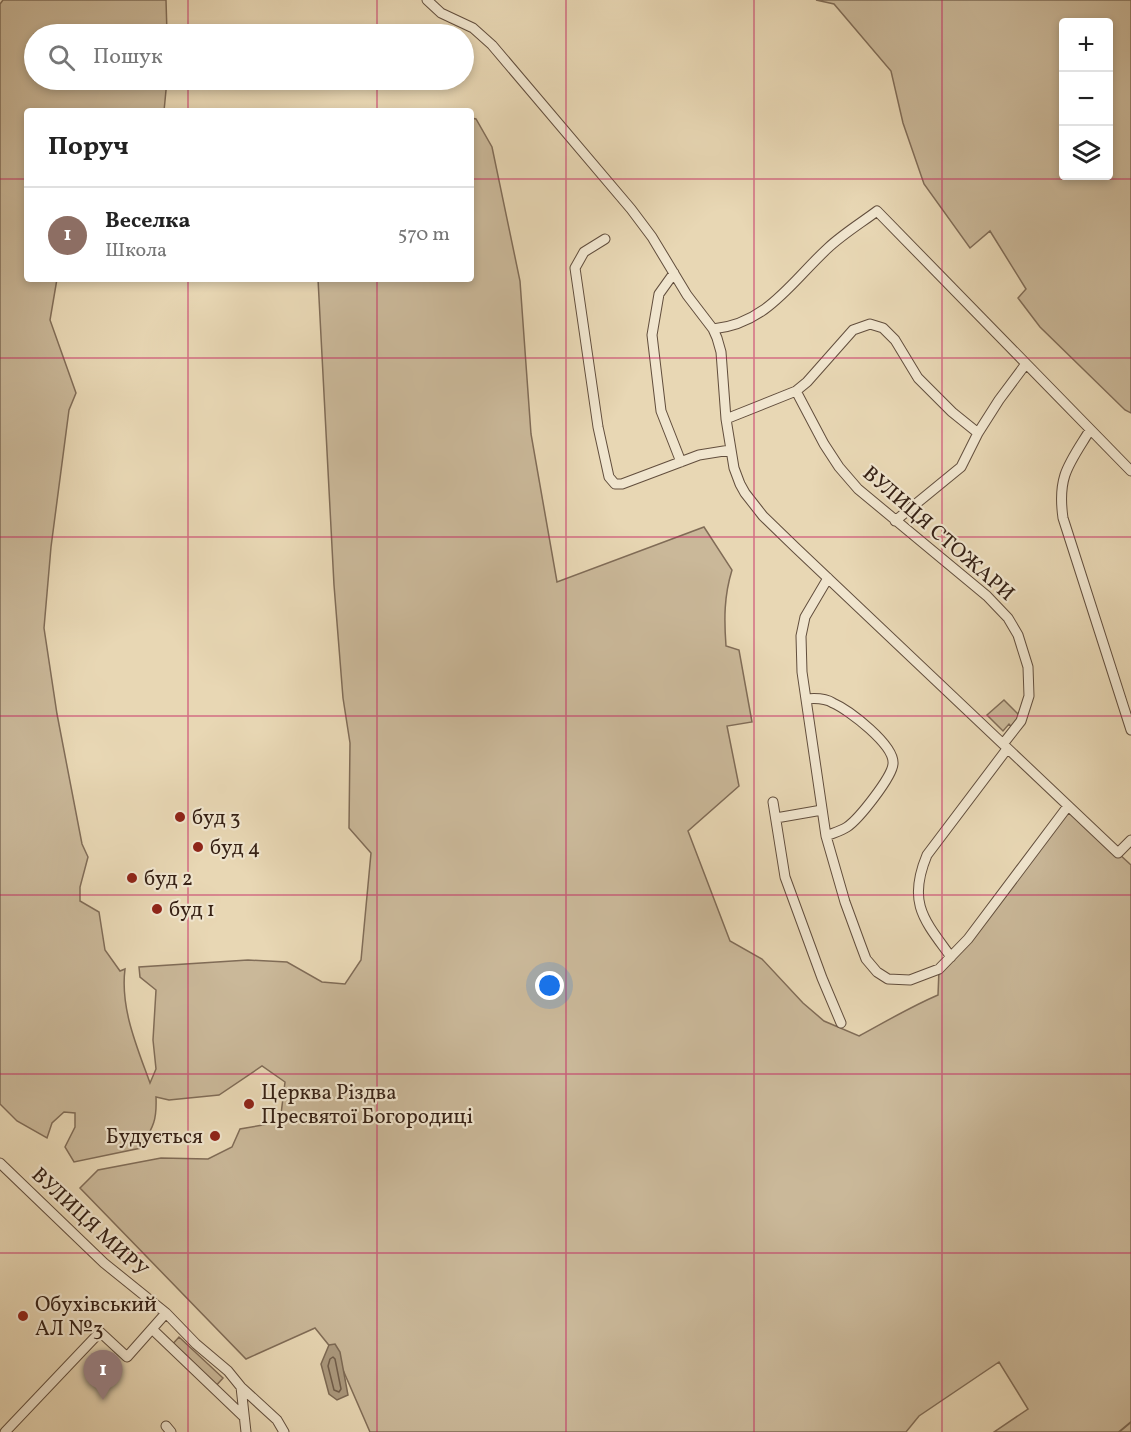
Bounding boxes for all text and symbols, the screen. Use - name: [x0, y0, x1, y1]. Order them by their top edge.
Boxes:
- map controls: [1059, 18, 1113, 180]
- button: +: [1059, 18, 1113, 72]
- search box: [24, 24, 474, 90]
- icon: search: [45, 41, 78, 74]
- text: Пошук: [93, 42, 163, 73]
- button: −: [1059, 72, 1113, 126]
- button: layers: [1059, 126, 1113, 180]
- text: Поруч: [48, 129, 129, 165]
- text: Веселка: [105, 206, 191, 237]
- text: 1: [63, 221, 72, 249]
- text: 570 m: [398, 221, 450, 249]
- text: Школа: [105, 237, 167, 265]
- street label: ВУЛИЦЯ СТОЖАРИ: [856, 460, 1020, 608]
- place label: буд 3: [192, 804, 241, 833]
- marker: буд 3: [173, 810, 187, 824]
- place label: буд 4: [210, 834, 260, 863]
- marker: буд 4: [191, 840, 205, 854]
- place label: буд 2: [144, 865, 193, 894]
- marker: буд 2: [125, 871, 139, 885]
- place label: буд 1: [169, 896, 215, 925]
- marker: буд 1: [150, 902, 164, 916]
- your location: [535, 971, 564, 1000]
- place label: Церква Різдва Пресвятої Богородиці: [261, 1079, 473, 1132]
- marker: Церква Різдва Пресвятої Богородиці: [242, 1097, 256, 1111]
- place label: Будується: [106, 1123, 203, 1152]
- marker: Будується: [208, 1129, 222, 1143]
- street label: ВУЛИЦЯ МИРУ: [24, 1161, 154, 1285]
- place label: Обухівський АЛ №3: [35, 1291, 157, 1344]
- marker: Обухівський АЛ №3: [16, 1309, 30, 1323]
- pin: 1: [84, 1350, 122, 1400]

